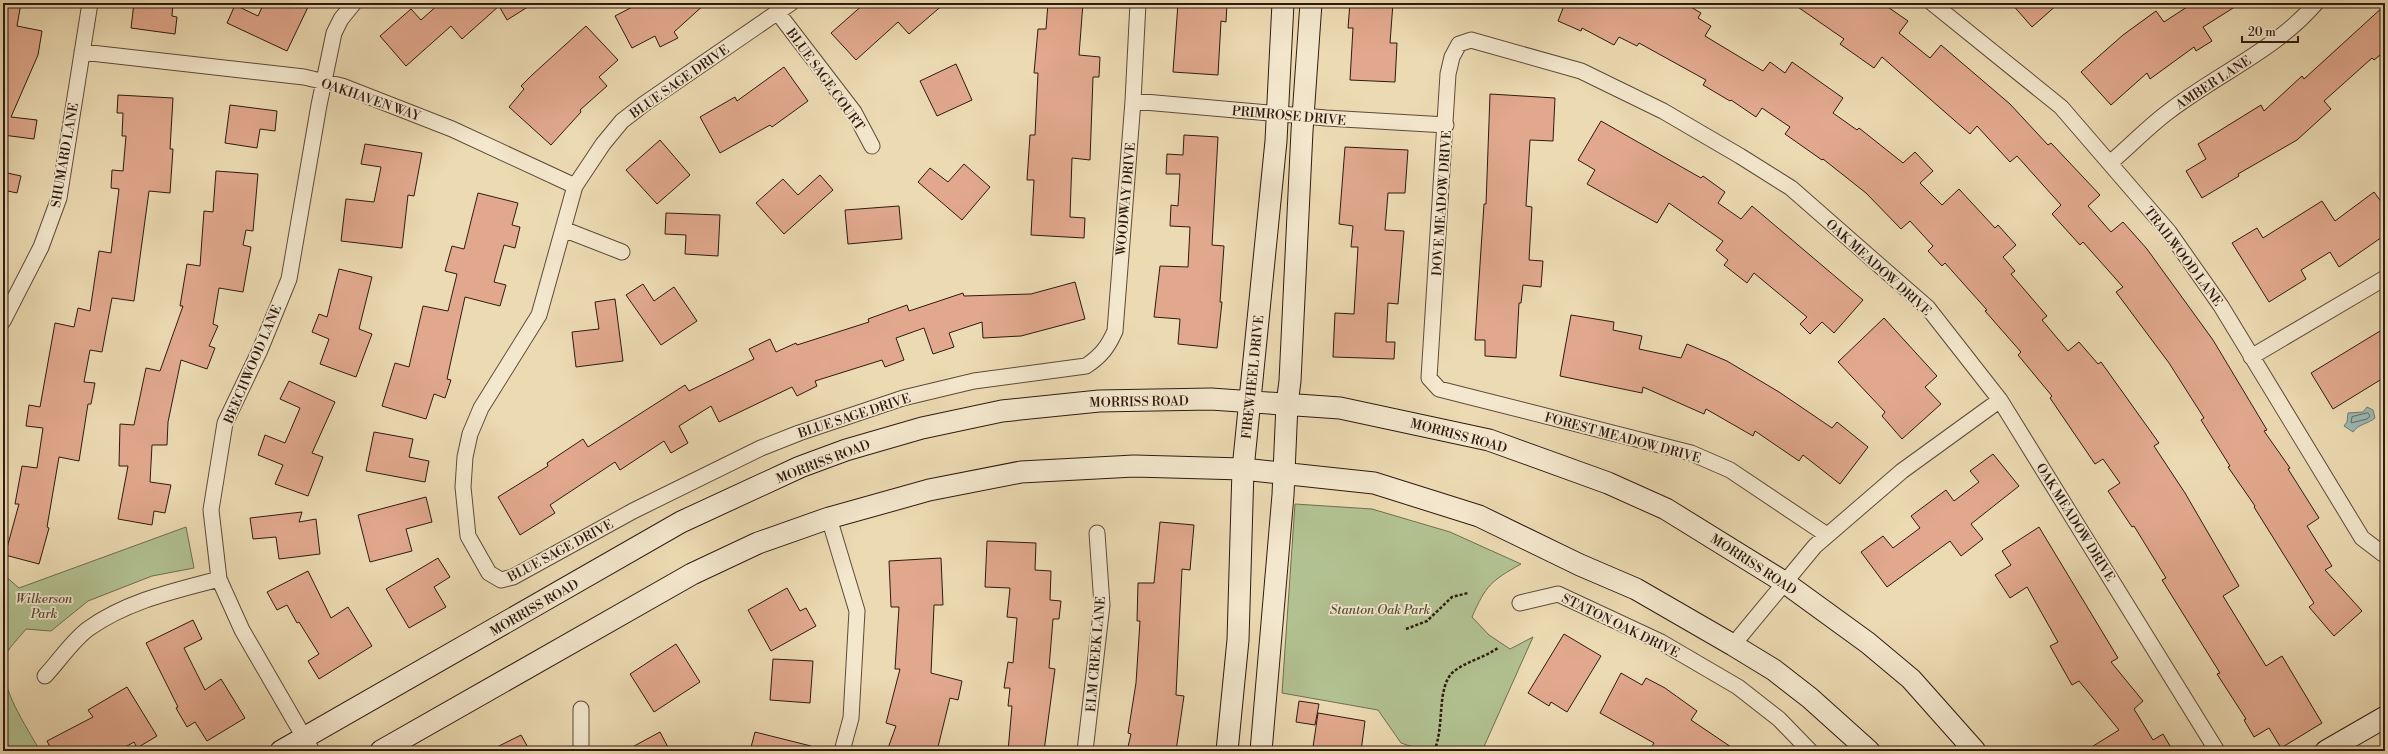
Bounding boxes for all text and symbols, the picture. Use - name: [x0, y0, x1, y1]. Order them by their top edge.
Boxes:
- scale bar: [2242, 18, 2298, 44]
- street label: BLUE SAGE COURT: [782, 25, 868, 134]
- text: 20 m: [2248, 25, 2276, 40]
- street label: BLUE SAGE DRIVE: [626, 42, 732, 123]
- street label: AMBER LANE: [2172, 52, 2254, 114]
- street label: OAKHAVEN WAY: [319, 75, 424, 125]
- street label: SHUMARD LANE: [48, 101, 82, 209]
- street label: PRIMROSE DRIVE: [1231, 103, 1347, 129]
- street label: DOVE MEADOW DRIVE: [1429, 130, 1455, 277]
- street label: WOODWAY DRIVE: [1113, 142, 1139, 257]
- street label: TRAILWOOD LANE: [2141, 204, 2226, 309]
- street label: OAK MEADOW DRIVE: [1822, 216, 1934, 319]
- street label: BEECHWOOD LANE: [220, 303, 285, 427]
- street label: FIREWHEEL DRIVE: [1239, 314, 1267, 440]
- street label: BLUE SAGE DRIVE: [795, 390, 913, 442]
- street label: MORRISS ROAD: [1089, 393, 1189, 411]
- street label: FOREST MEADOW DRIVE: [1543, 409, 1703, 467]
- street label: MORRISS ROAD: [1409, 415, 1509, 457]
- street label: MORRISS ROAD: [774, 437, 873, 487]
- street label: OAK MEADOW DRIVE: [2032, 460, 2118, 585]
- street label: BLUE SAGE DRIVE: [504, 516, 616, 586]
- street label: MORRISS ROAD: [1707, 531, 1800, 599]
- street label: MORRISS ROAD: [487, 576, 582, 640]
- street label: STATON OAK DRIVE: [1559, 590, 1682, 661]
- park label: Wilkerson Park: [16, 591, 73, 622]
- street label: ELM CREEK LANE: [1083, 595, 1109, 713]
- park label: Stanton Oak Park: [1330, 602, 1430, 618]

